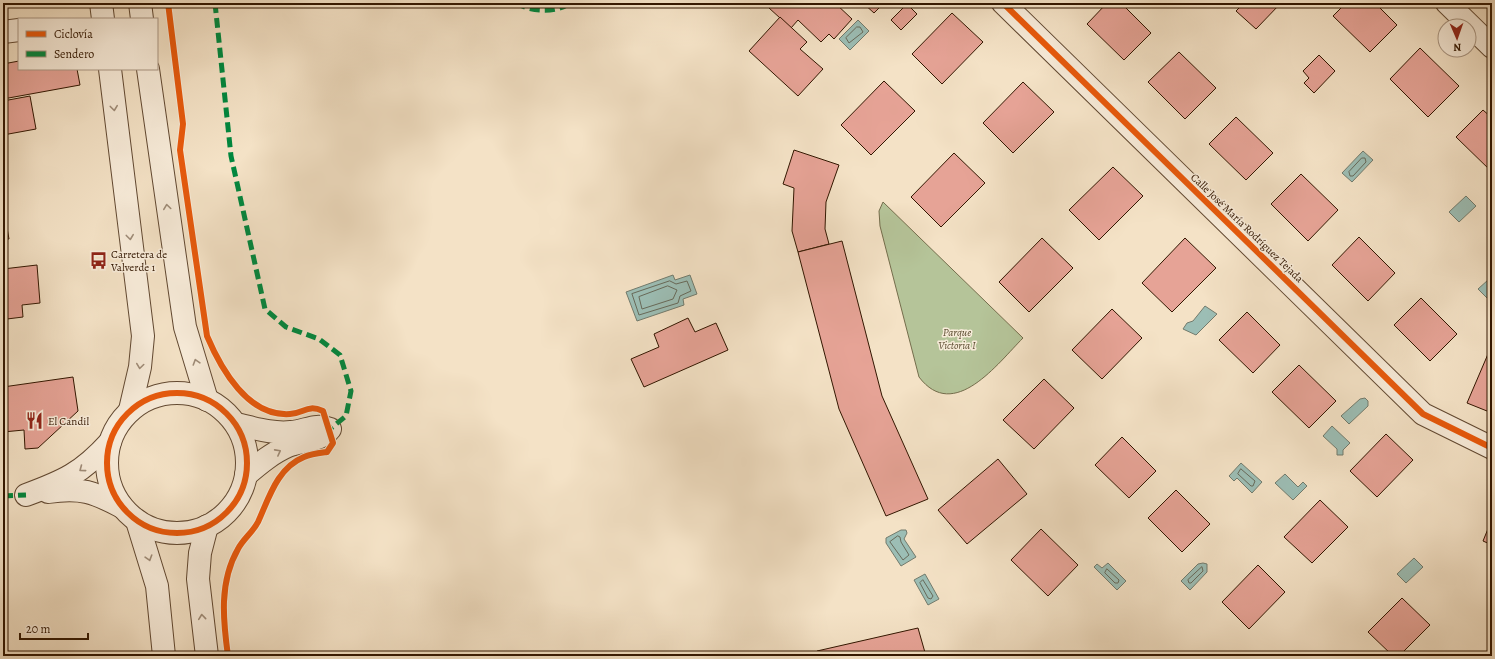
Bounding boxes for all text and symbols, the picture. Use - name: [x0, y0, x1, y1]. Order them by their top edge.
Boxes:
- legend: [18, 18, 158, 70]
- north arrow: [1437, 18, 1477, 58]
- text: Ciclovía: [54, 26, 93, 42]
- text: N: [1453, 40, 1462, 55]
- text: Sendero: [54, 46, 94, 62]
- one-way arrow: [109, 105, 118, 111]
- street label: Calle José María Rodríguez Tejada: [1187, 170, 1307, 287]
- one-way arrow: [163, 204, 172, 210]
- one-way arrow: [125, 234, 134, 240]
- place label: Carretera de Valverde 1: [110, 247, 167, 275]
- bus stop icon: Carretera de Valverde 1: [88, 250, 108, 270]
- park label: Parque Victoria I: [938, 325, 976, 353]
- one-way arrow: [192, 359, 201, 366]
- one-way arrow: [136, 363, 145, 369]
- restaurant icon: El Candil: [25, 411, 45, 431]
- place label: El Candil: [48, 414, 89, 429]
- one-way arrow: [273, 449, 281, 456]
- one-way arrow: [79, 464, 86, 471]
- one-way arrow: [144, 555, 153, 562]
- one-way arrow: [198, 614, 207, 620]
- scale bar: [20, 615, 88, 641]
- text: 20 m: [26, 621, 50, 637]

